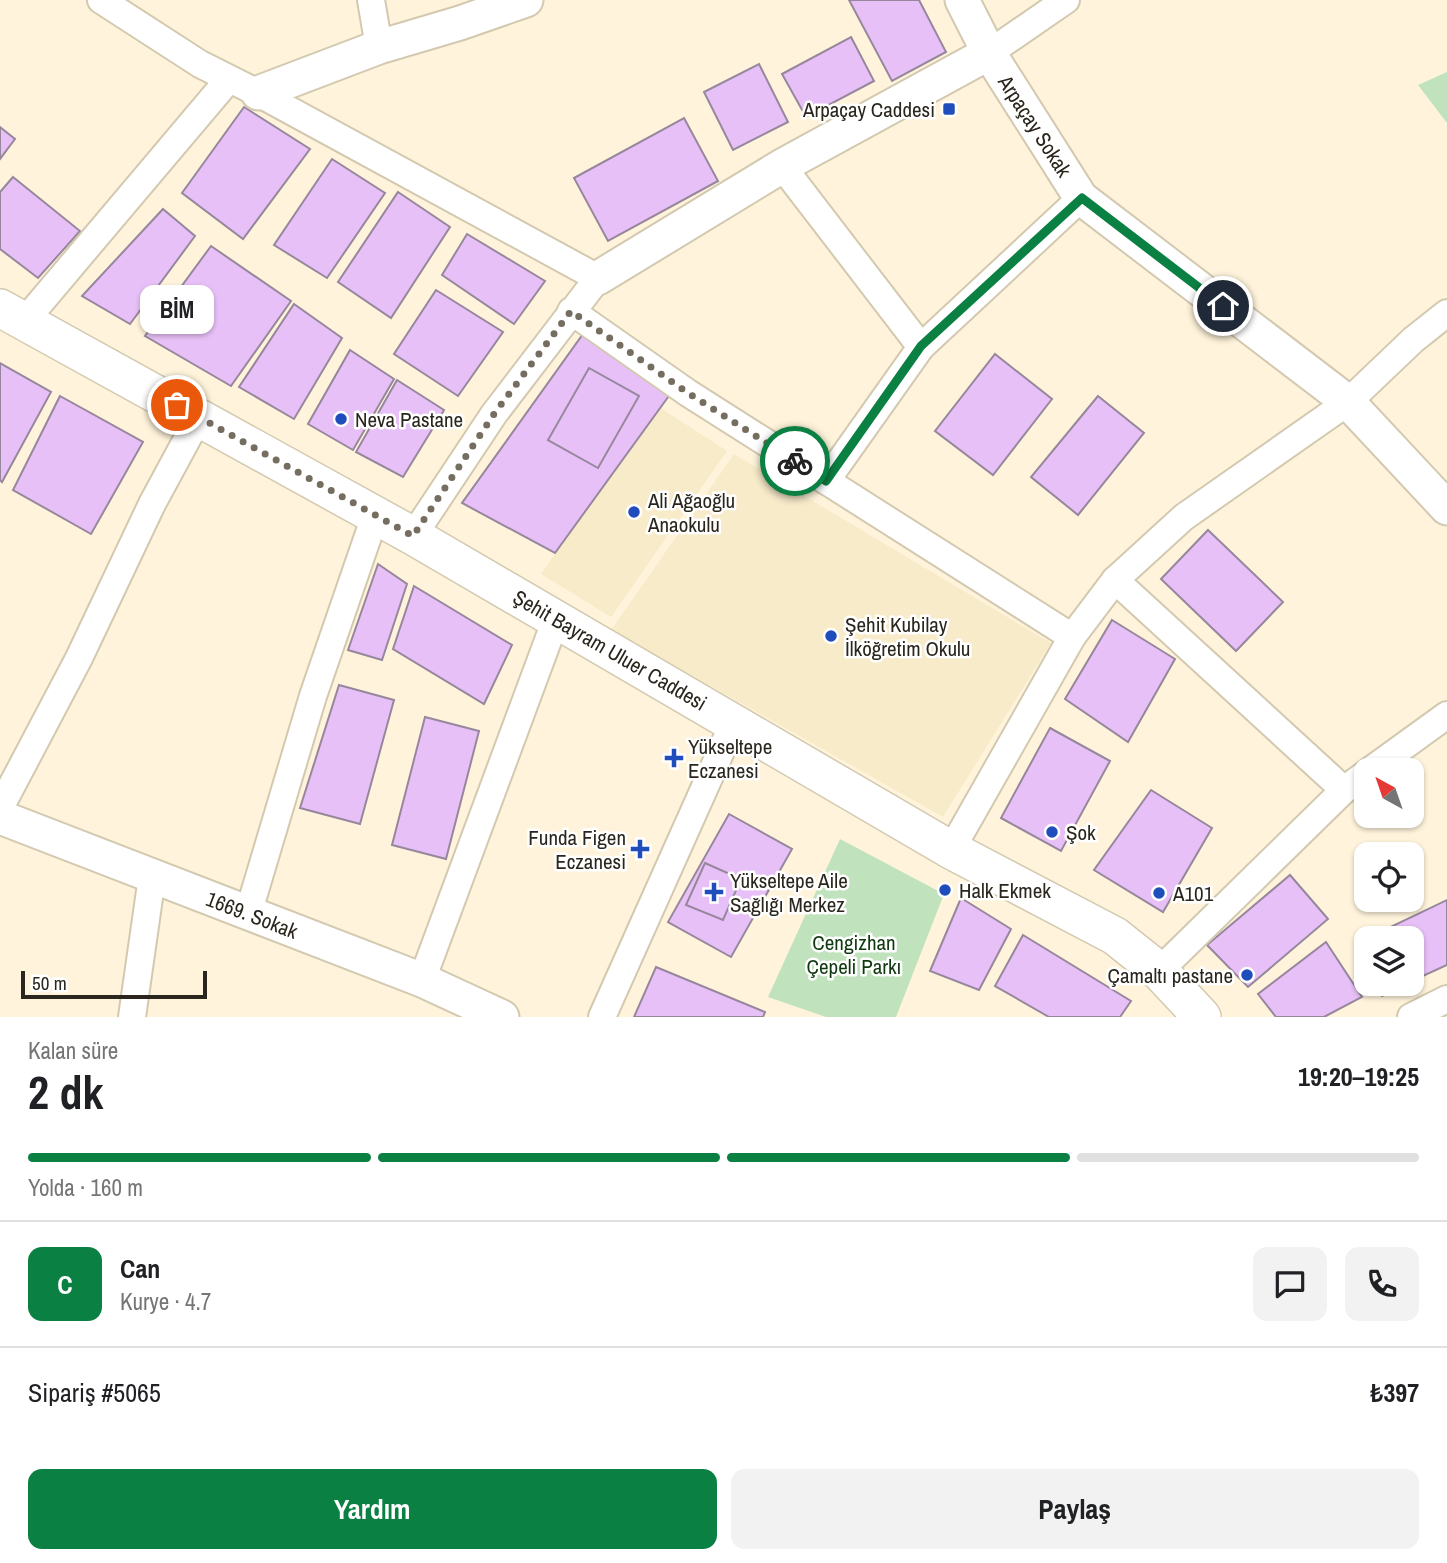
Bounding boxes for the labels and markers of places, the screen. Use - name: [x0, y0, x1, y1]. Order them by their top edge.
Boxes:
- place label: Arpaçay Caddesi: [802, 95, 935, 124]
- marker: Arpaçay Caddesi: [941, 101, 957, 117]
- pin: [1193, 276, 1253, 336]
- callout: BİM: [140, 286, 214, 335]
- pin: [147, 375, 207, 435]
- place label: Neva Pastane: [355, 405, 463, 434]
- marker: Neva Pastane: [333, 411, 349, 427]
- place label: Ali Ağaoğlu Anaokulu: [647, 486, 735, 539]
- marker: Ali Ağaoğlu Anaokulu: [626, 504, 642, 520]
- place label: Şehit Kubilay İlköğretim Okulu: [845, 610, 970, 663]
- marker: Şehit Kubilay İlköğretim Okulu: [823, 628, 839, 644]
- place label: Yükseltepe Eczanesi: [688, 732, 772, 785]
- marker: Yükseltepe Eczanesi: [666, 750, 682, 766]
- place label: Şok: [1066, 818, 1096, 847]
- place label: Funda Figen Eczanesi: [528, 823, 626, 876]
- marker: Şok: [1044, 824, 1060, 840]
- marker: Funda Figen Eczanesi: [632, 841, 648, 857]
- place label: Yükseltepe Aile Sağlığı Merkez: [730, 866, 848, 919]
- place label: Halk Ekmek: [959, 876, 1051, 905]
- place label: A101: [1172, 879, 1214, 908]
- marker: Yükseltepe Aile Sağlığı Merkez: [704, 882, 724, 902]
- marker: Halk Ekmek: [937, 882, 953, 898]
- marker: A101: [1151, 885, 1167, 901]
- place label: Çamaltı pastane: [1108, 961, 1233, 990]
- marker: Çamaltı pastane: [1239, 967, 1255, 983]

